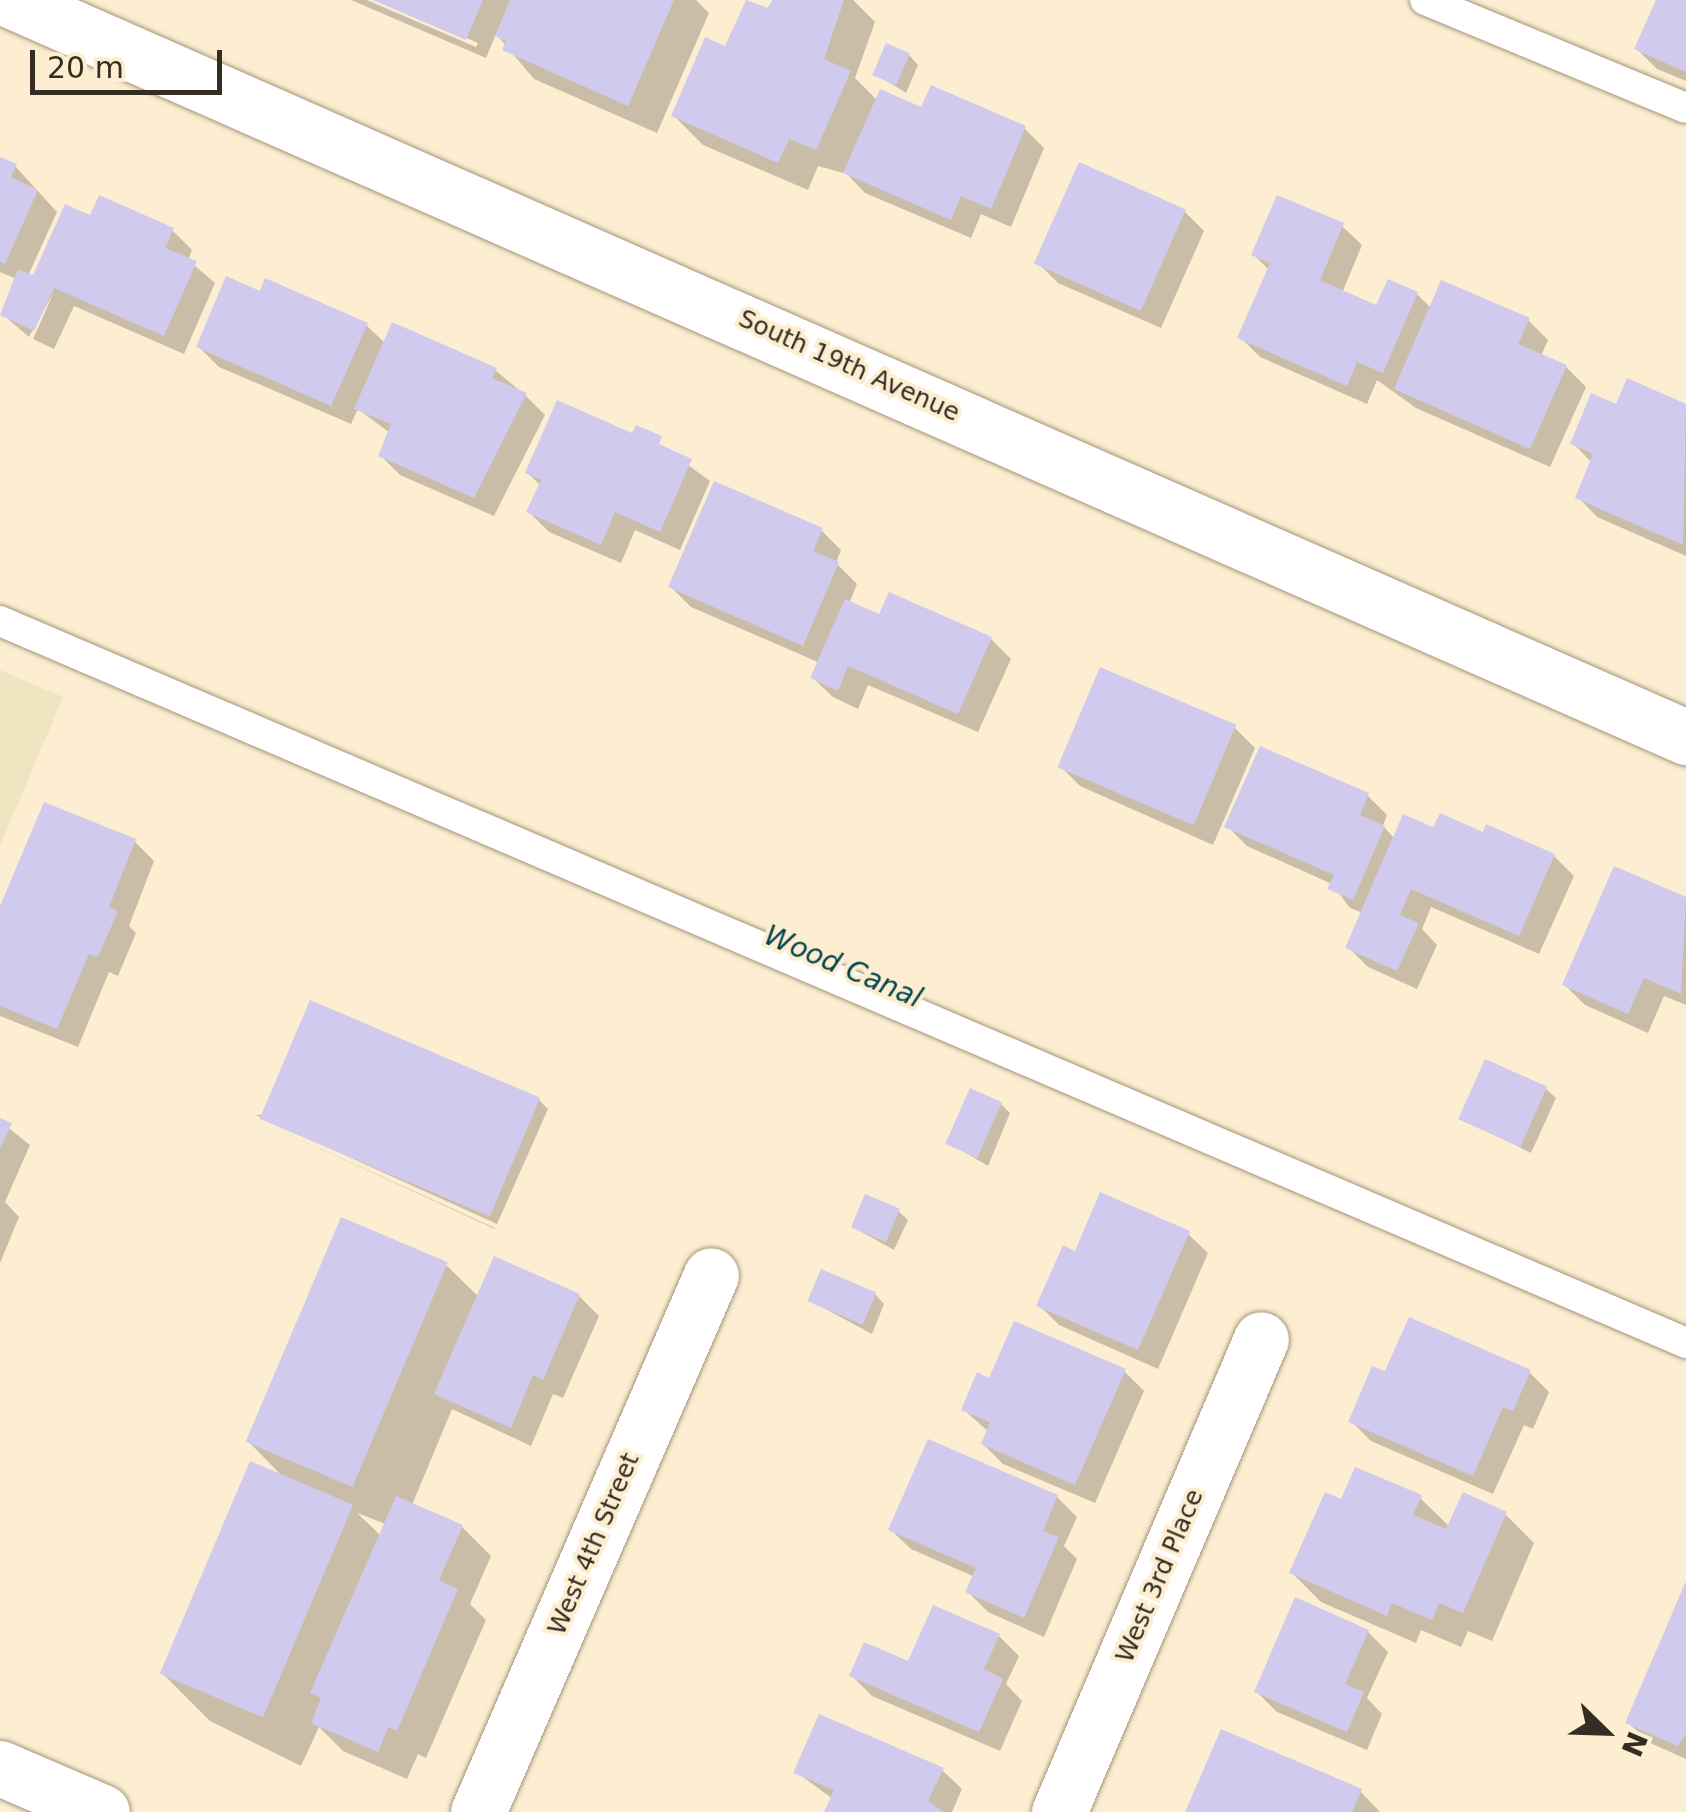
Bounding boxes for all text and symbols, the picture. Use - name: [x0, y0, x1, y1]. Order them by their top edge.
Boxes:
- scale bar: [35, 30, 228, 92]
- text: 20 m: [47, 50, 124, 85]
- street label: South 19th Avenue: [734, 304, 964, 428]
- water label: Wood Canal: [759, 919, 927, 1015]
- street label: West 4th Street: [542, 1448, 646, 1640]
- street label: West 3rd Place: [1110, 1485, 1210, 1667]
- north arrow: [1556, 1682, 1656, 1782]
- text: N: [1614, 1727, 1654, 1761]

